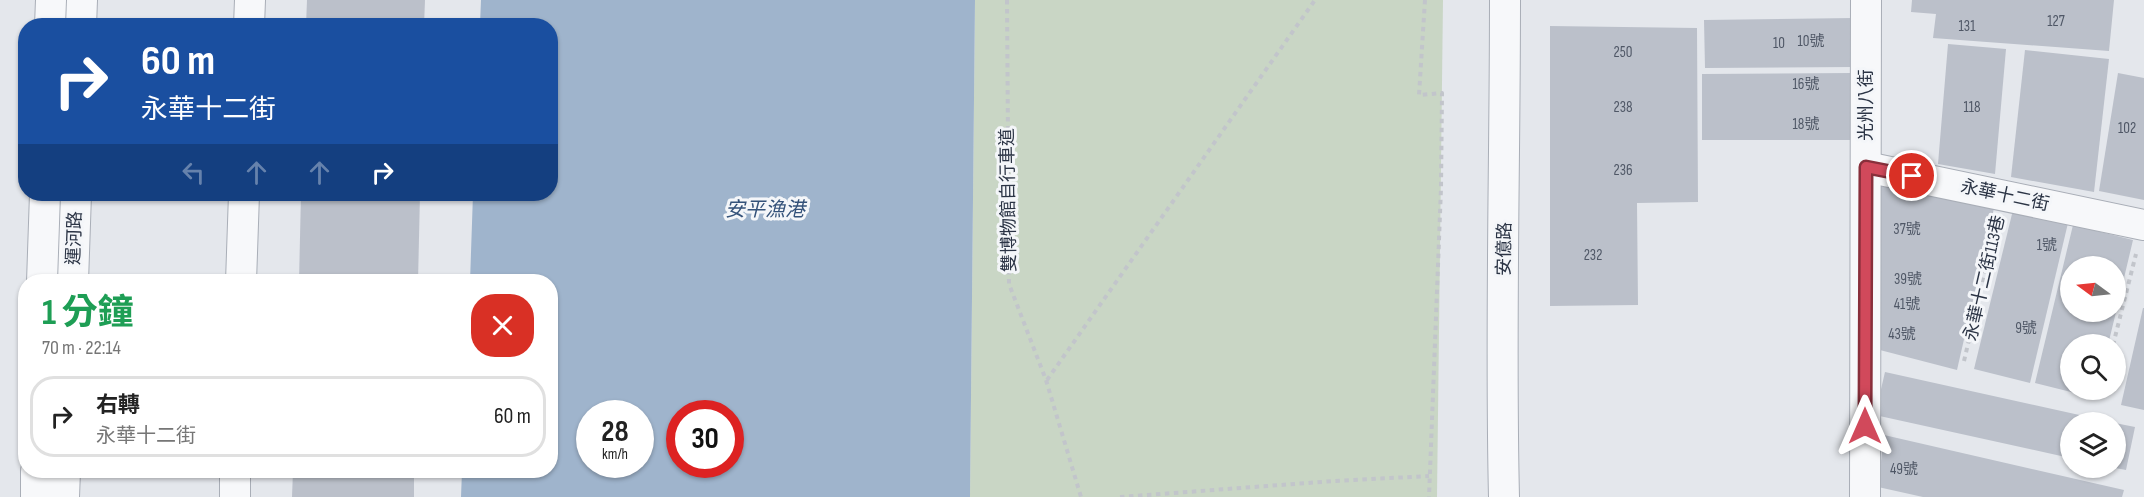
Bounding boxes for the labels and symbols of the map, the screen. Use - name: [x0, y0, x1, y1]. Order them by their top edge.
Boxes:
- house number: 127: [2047, 12, 2065, 31]
- house number: 131: [1959, 17, 1976, 36]
- house number: 10號: [1798, 32, 1824, 51]
- house number: 10: [1773, 34, 1785, 53]
- house number: 250: [1614, 43, 1632, 62]
- street label: 光州八街: [1856, 69, 1877, 141]
- house number: 16號: [1793, 75, 1819, 94]
- house number: 238: [1613, 98, 1633, 117]
- house number: 118: [1963, 98, 1981, 117]
- house number: 18號: [1793, 115, 1819, 134]
- house number: 102: [2118, 119, 2136, 138]
- street label: 雙博物館自行車道: [997, 128, 1020, 272]
- pin: [1886, 150, 1937, 201]
- house number: 236: [1613, 161, 1633, 180]
- street label: 永華十二街: [1959, 176, 2051, 215]
- water label: 安平漁港: [725, 198, 808, 222]
- street label: 運河路: [63, 211, 86, 265]
- street label: 永華十二街113巷: [1960, 213, 2009, 343]
- house number: 37號: [1893, 220, 1921, 239]
- street label: 安億路: [1494, 222, 1515, 276]
- house number: 1號: [2037, 236, 2057, 255]
- house number: 232: [1584, 246, 1602, 265]
- north arrow: [2060, 256, 2126, 322]
- house number: 39號: [1894, 270, 1922, 289]
- house number: 41號: [1894, 295, 1920, 314]
- house number: 9號: [2015, 319, 2037, 338]
- house number: 43號: [1888, 325, 1916, 344]
- position arrow: [1833, 394, 1897, 458]
- speed limit sign: 30: [666, 400, 744, 478]
- house number: 49號: [1890, 460, 1918, 479]

